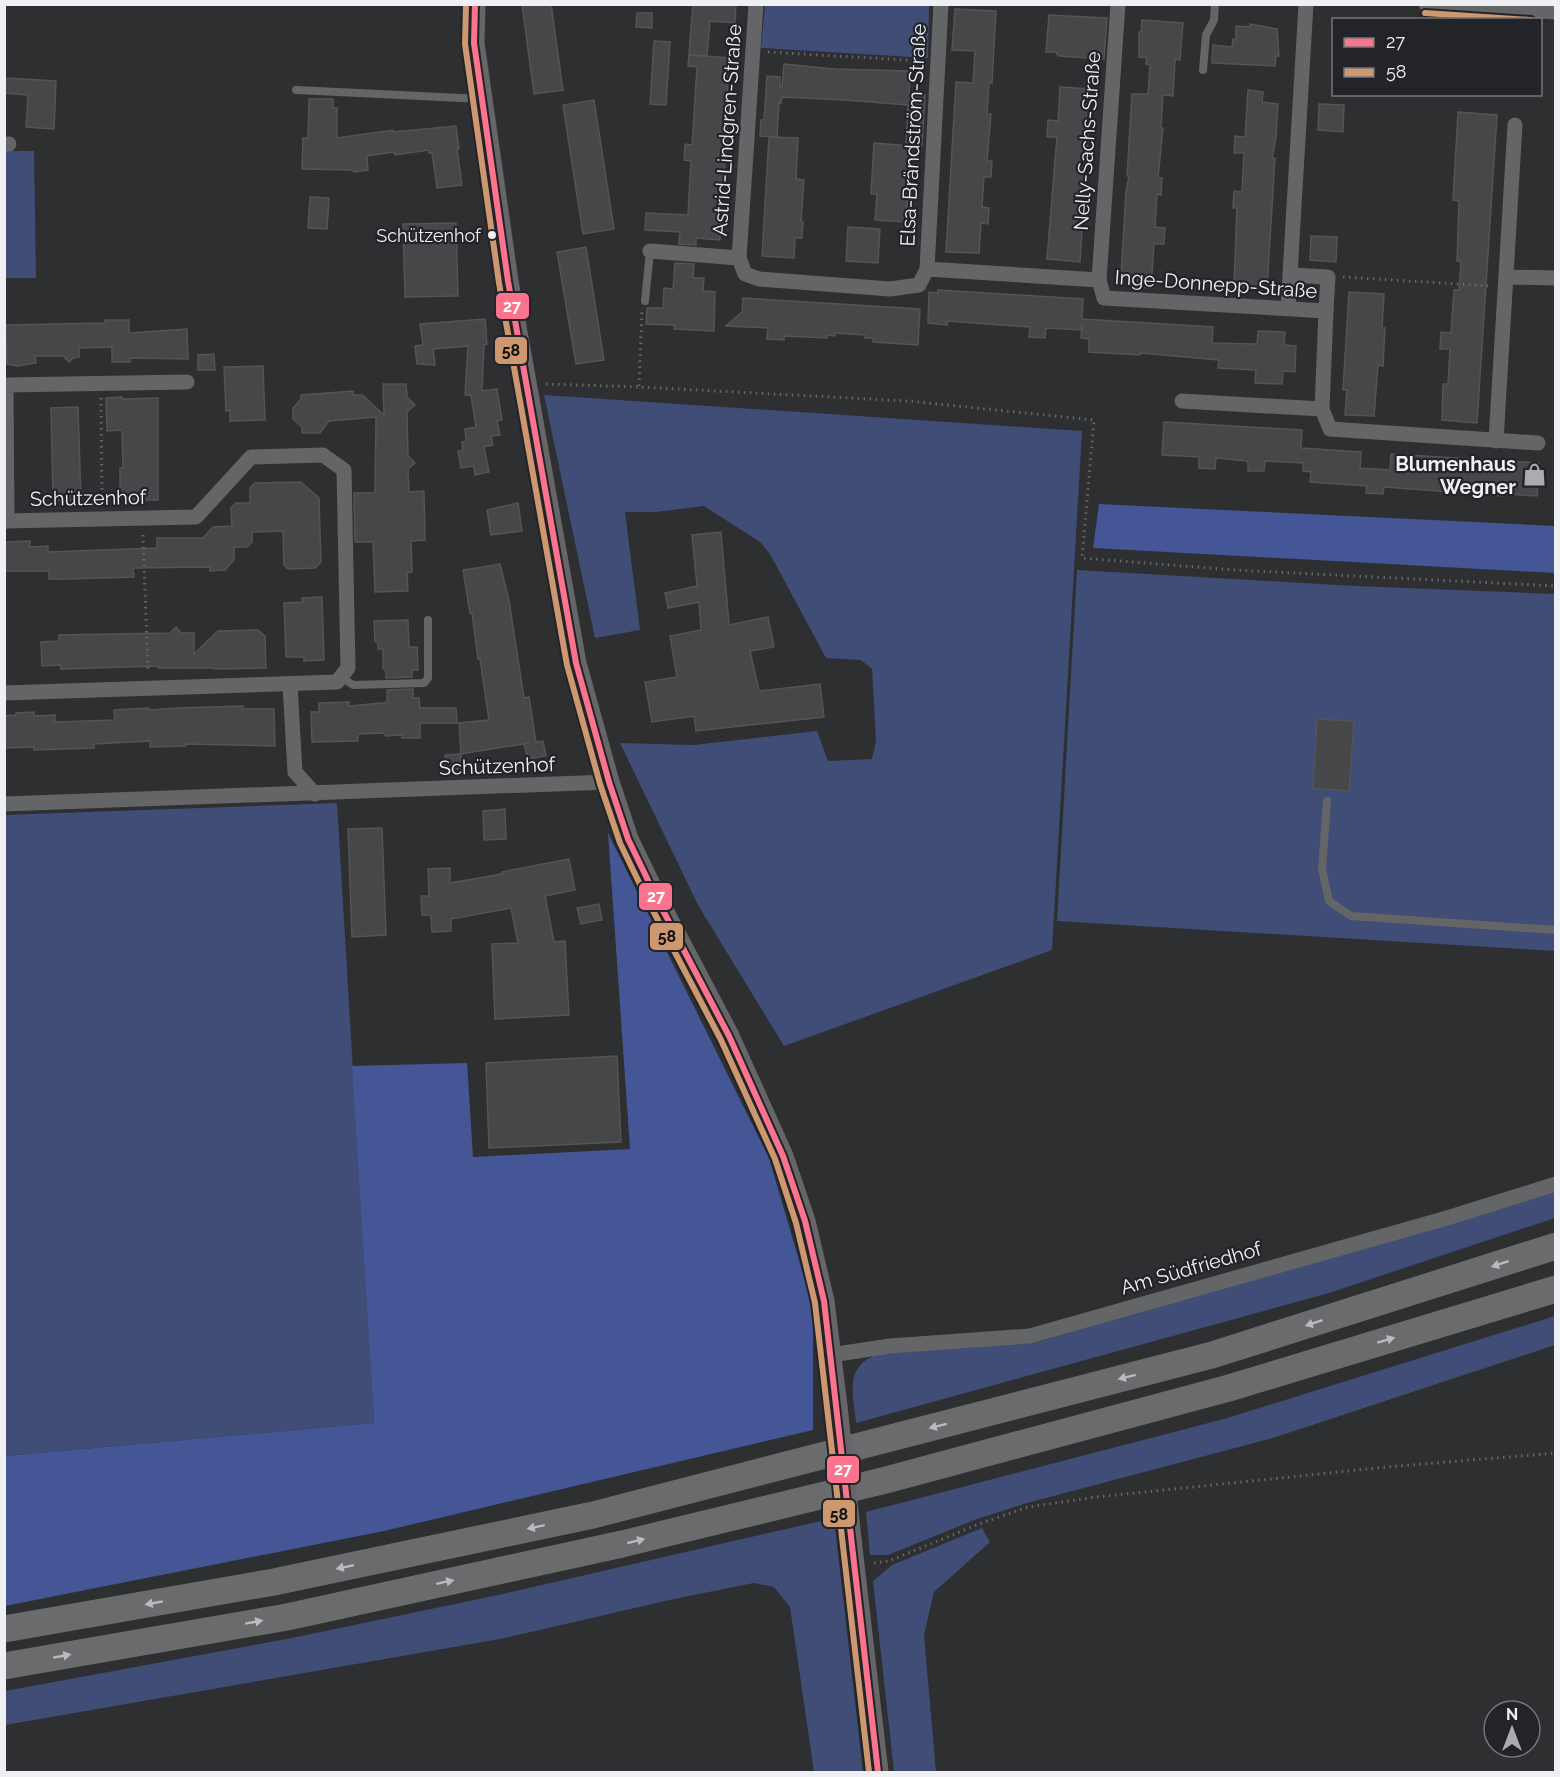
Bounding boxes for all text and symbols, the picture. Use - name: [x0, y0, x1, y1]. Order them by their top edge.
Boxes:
- legend: [1332, 18, 1542, 96]
- street label: Astrid-Lindgren-Straße: [708, 23, 746, 237]
- street label: Elsa-Brändström-Straße: [895, 23, 931, 247]
- text: 27: [1386, 31, 1405, 52]
- street label: Nelly-Sachs-Straße: [1069, 50, 1105, 231]
- text: 58: [1386, 61, 1406, 82]
- place label: Schützenhof: [376, 225, 482, 246]
- marker: Schützenhof: [486, 229, 498, 241]
- street label: Inge-Donnepp-Straße: [1114, 265, 1318, 303]
- line badge: 27: [495, 292, 530, 320]
- text: 27: [503, 297, 521, 316]
- line badge: 58: [494, 336, 528, 365]
- text: 58: [502, 341, 520, 360]
- place label: Blumenhaus Wegner: [1395, 452, 1516, 499]
- shop icon: Blumenhaus Wegner: [1521, 462, 1547, 488]
- street label: Schützenhof: [30, 485, 148, 511]
- street label: Schützenhof: [438, 752, 557, 780]
- line badge: 27: [638, 882, 673, 911]
- text: 27: [647, 887, 665, 906]
- line badge: 58: [649, 922, 684, 951]
- text: 58: [658, 927, 676, 946]
- street label: Am Südfriedhof: [1118, 1236, 1266, 1300]
- one-way arrow: [1491, 1260, 1509, 1269]
- one-way arrow: [1305, 1319, 1323, 1328]
- one-way arrow: [1377, 1335, 1395, 1344]
- one-way arrow: [1117, 1373, 1136, 1383]
- one-way arrow: [929, 1421, 947, 1431]
- line badge: 27: [826, 1455, 860, 1484]
- text: 27: [834, 1460, 852, 1479]
- line badge: 58: [822, 1499, 856, 1528]
- text: 58: [830, 1505, 848, 1524]
- one-way arrow: [526, 1523, 545, 1532]
- one-way arrow: [626, 1535, 645, 1545]
- one-way arrow: [336, 1563, 355, 1572]
- one-way arrow: [436, 1577, 454, 1587]
- one-way arrow: [144, 1599, 163, 1608]
- one-way arrow: [245, 1617, 264, 1626]
- one-way arrow: [53, 1651, 72, 1660]
- north arrow: [1482, 1699, 1542, 1759]
- text: N: [1506, 1705, 1518, 1724]

